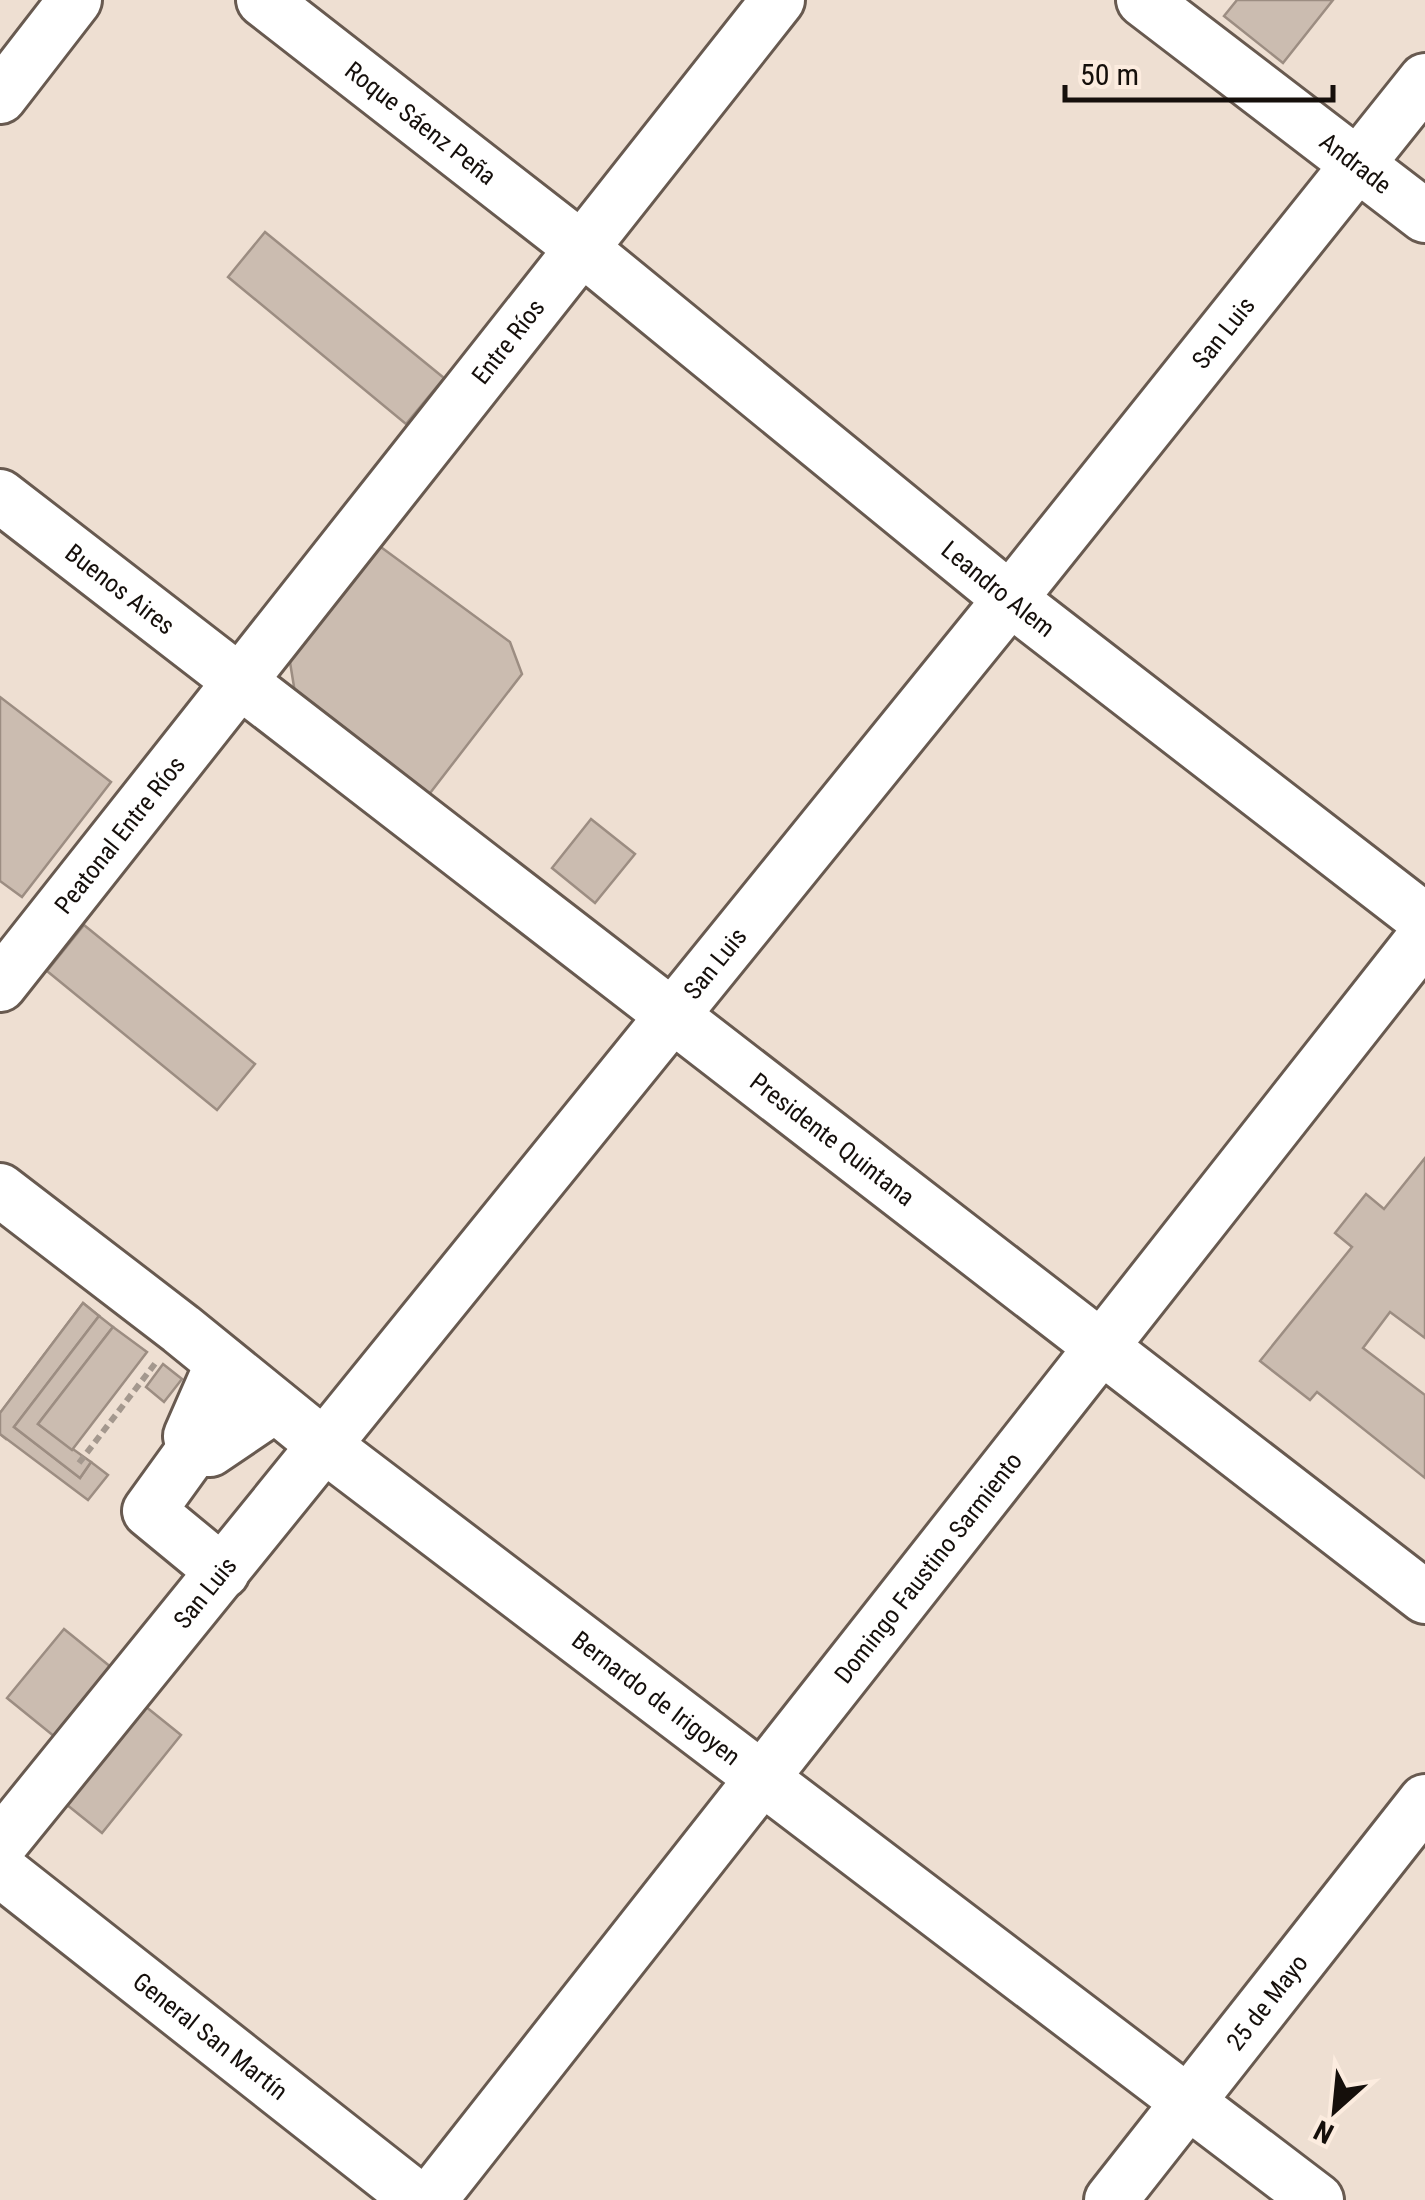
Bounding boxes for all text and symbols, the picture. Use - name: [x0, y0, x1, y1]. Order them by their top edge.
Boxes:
- scale bar: [1065, 40, 1332, 102]
- street label: Roque Sáenz Peña: [340, 55, 502, 191]
- text: 50 m: [1080, 57, 1139, 92]
- street label: Andrade: [1314, 126, 1397, 199]
- street label: San Luis: [1186, 291, 1260, 374]
- street label: Entre Ríos: [466, 293, 550, 389]
- street label: Leandro Alem: [936, 535, 1061, 643]
- street label: Buenos Aires: [60, 538, 181, 640]
- street label: Peatonal Entre Ríos: [48, 750, 191, 919]
- street label: San Luis: [677, 922, 752, 1005]
- street label: Presidente Quintana: [745, 1067, 920, 1212]
- street label: Domingo Faustino Sarmiento: [828, 1446, 1028, 1689]
- street label: San Luis: [167, 1551, 242, 1634]
- street label: Bernardo de Irigoyen: [567, 1625, 746, 1771]
- street label: 25 de Mayo: [1220, 1948, 1313, 2056]
- street label: General San Martín: [128, 1966, 293, 2105]
- north arrow: [1285, 2060, 1385, 2160]
- text: N: [1309, 2113, 1339, 2150]

